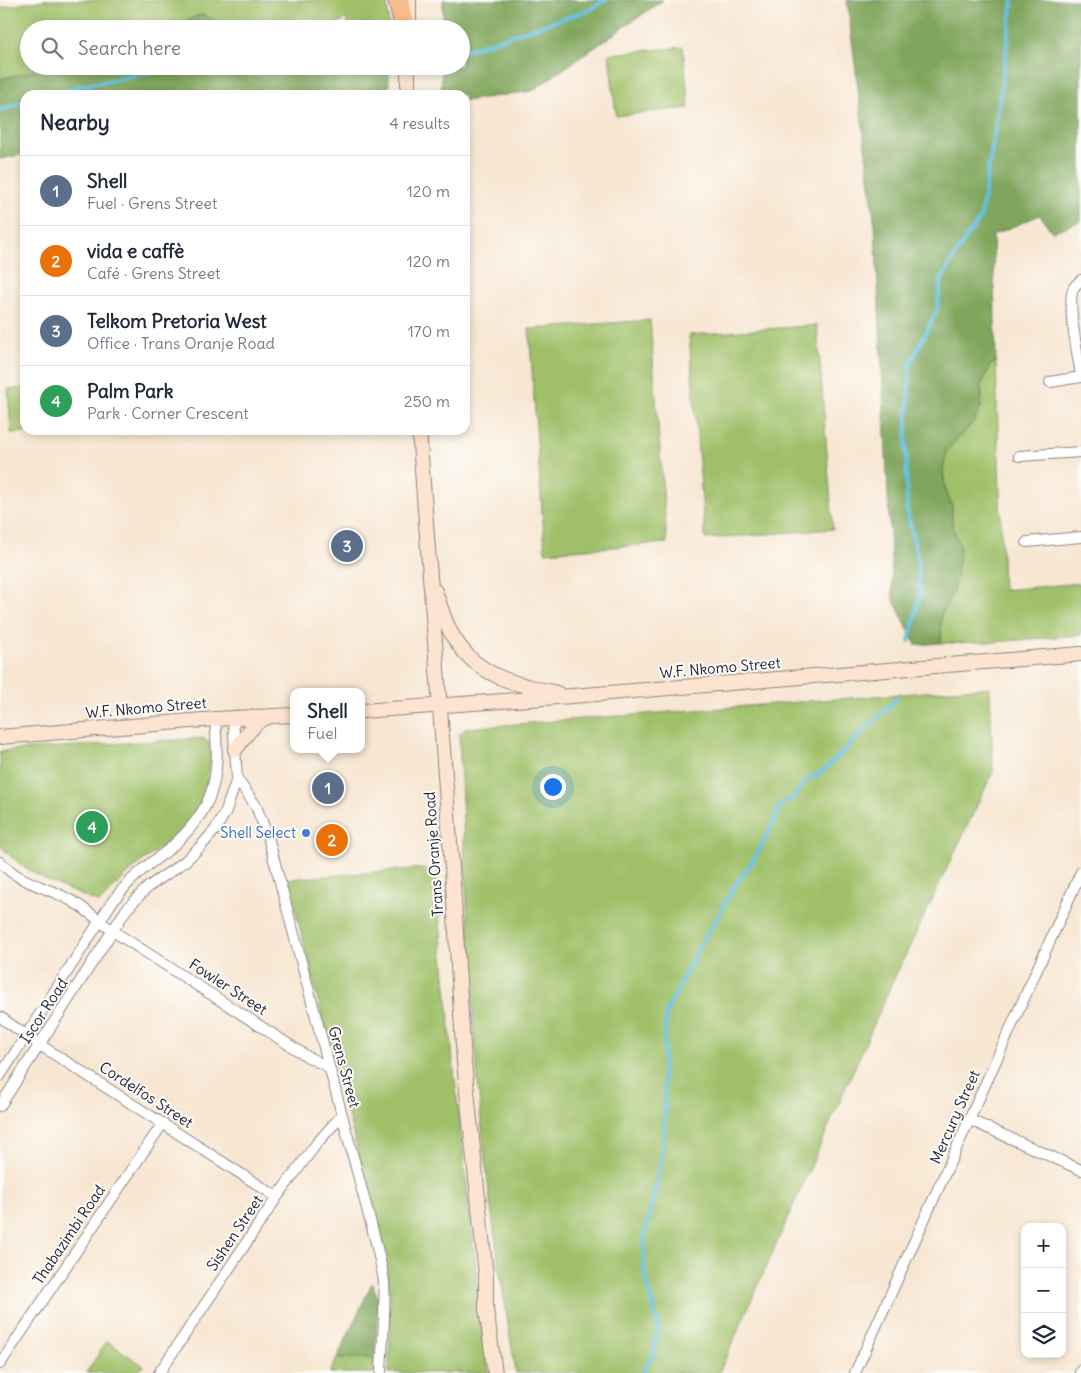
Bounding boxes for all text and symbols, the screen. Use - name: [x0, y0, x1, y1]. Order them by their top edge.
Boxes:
- search box: [20, 20, 470, 75]
- icon: search: [38, 34, 66, 62]
- text: Search here: [78, 36, 181, 60]
- text: Nearby: [40, 109, 110, 136]
- text: 4 results: [389, 113, 450, 133]
- text: Shell: [87, 169, 127, 193]
- text: 1: [53, 181, 59, 201]
- text: 120 m: [407, 181, 450, 201]
- text: Fuel · Grens Street: [87, 193, 217, 213]
- text: vida e caffè: [87, 239, 184, 263]
- text: 2: [52, 251, 60, 271]
- text: 120 m: [407, 251, 450, 271]
- text: Café · Grens Street: [87, 263, 220, 283]
- text: Telkom Pretoria West: [87, 309, 267, 333]
- text: 3: [51, 321, 61, 341]
- text: 170 m: [407, 321, 450, 341]
- text: Office · Trans Oranje Road: [87, 333, 275, 353]
- text: Palm Park: [87, 379, 174, 403]
- text: 4: [51, 391, 61, 411]
- text: 250 m: [404, 391, 450, 411]
- text: Park · Corner Crescent: [87, 403, 249, 423]
- pin: 3: [331, 527, 363, 565]
- street label: W.F. Nkomo Street: [659, 653, 781, 682]
- popup: [290, 688, 365, 753]
- street label: W.F. Nkomo Street: [85, 693, 207, 722]
- text: Shell: [307, 699, 348, 723]
- text: Fuel: [307, 723, 337, 743]
- pin: 1: [312, 769, 344, 807]
- your location: [540, 774, 566, 800]
- street label: Trans Oranje Road: [420, 791, 447, 917]
- pin: 4: [76, 808, 108, 846]
- pin: 2: [316, 821, 348, 859]
- place label: Shell Select: [220, 823, 296, 842]
- marker: Shell Select: [300, 827, 312, 839]
- street label: Fowler Street: [186, 954, 271, 1019]
- street label: Iscor Road: [15, 974, 72, 1047]
- street label: Grens Street: [324, 1024, 364, 1110]
- street label: Cordelfos Street: [96, 1057, 197, 1132]
- street label: Mercury Street: [925, 1067, 984, 1167]
- street label: Thabazimbi Road: [28, 1181, 109, 1288]
- street label: Sishen Street: [202, 1191, 267, 1274]
- map controls: [1021, 1223, 1066, 1358]
- button: +: [1021, 1223, 1066, 1268]
- button: −: [1021, 1268, 1066, 1313]
- button: layers: [1021, 1313, 1066, 1358]

